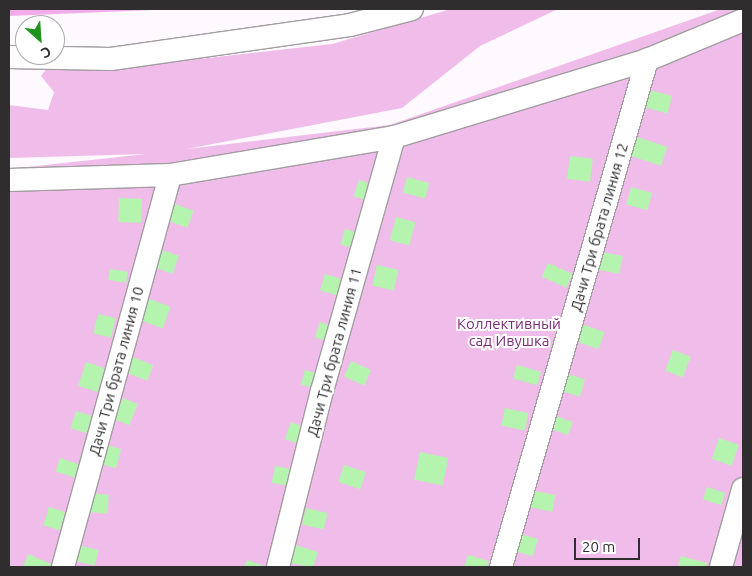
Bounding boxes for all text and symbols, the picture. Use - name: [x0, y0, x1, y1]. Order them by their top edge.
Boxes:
- north arrow: [15, 15, 65, 65]
- text: С: [39, 43, 54, 62]
- street label: Дачи Три брата линия 12: [566, 141, 632, 313]
- street label: Дачи Три брата линия 11: [303, 266, 365, 438]
- street label: Дачи Три брата линия 10: [85, 285, 147, 457]
- park label: Коллективный сад Ивушка: [457, 314, 561, 349]
- scale bar: [577, 528, 643, 560]
- text: 20 m: [582, 538, 615, 555]

